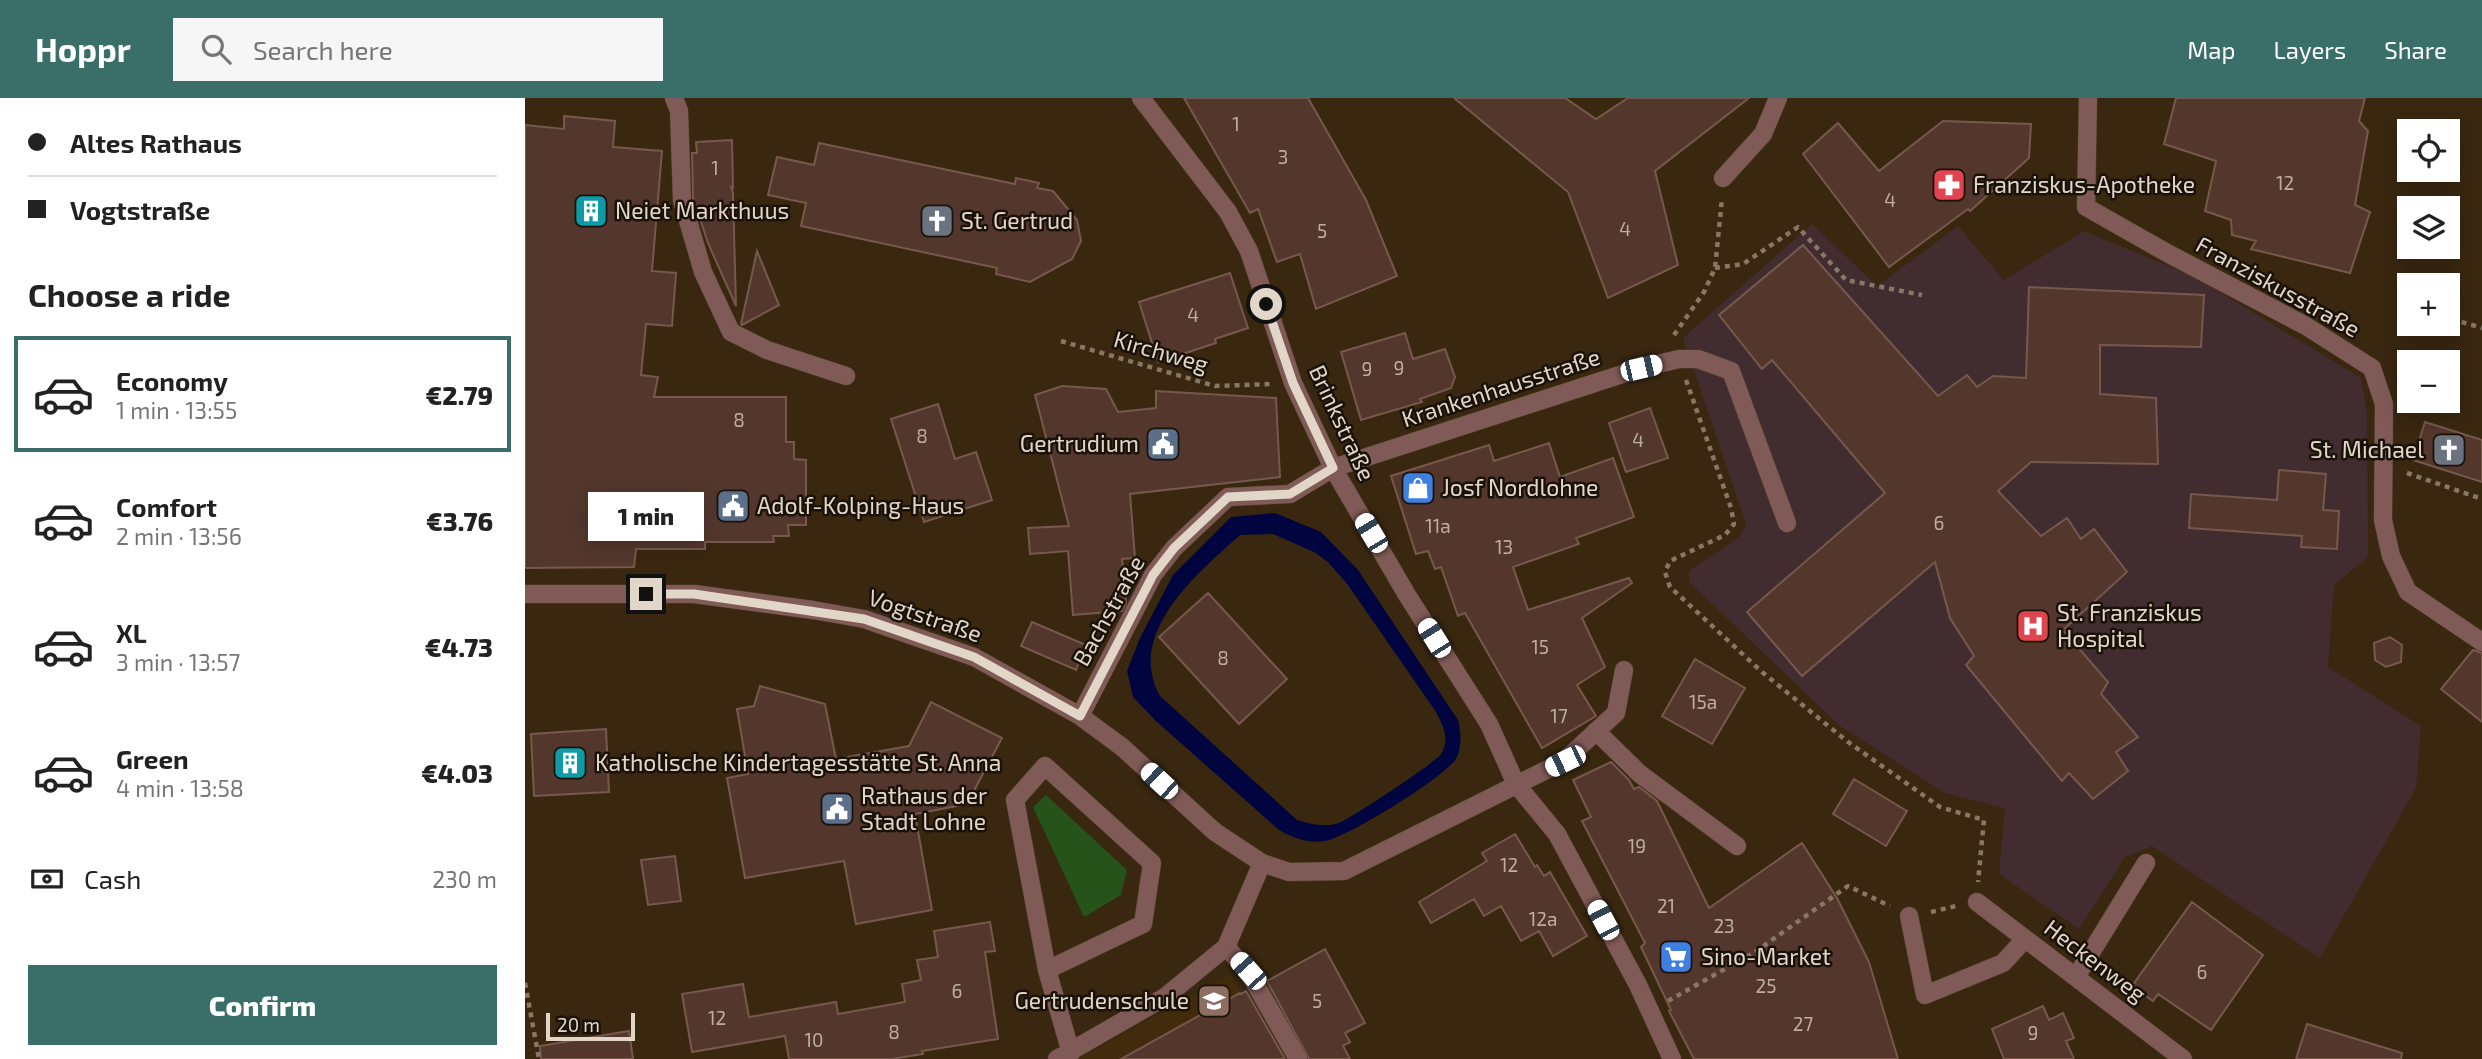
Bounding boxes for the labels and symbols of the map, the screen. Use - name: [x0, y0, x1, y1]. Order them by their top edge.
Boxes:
- house number: 1: [1232, 112, 1240, 135]
- house number: 3: [1278, 145, 1288, 168]
- house number: 1: [711, 156, 719, 179]
- pharmacy icon: Franziskus-Apotheke: [1930, 166, 1968, 204]
- place label: Franziskus-Apotheke: [1973, 170, 2195, 198]
- house number: 12: [2276, 171, 2294, 194]
- house number: 4: [1884, 188, 1896, 211]
- building icon: Neiet Markthuus: [572, 192, 610, 230]
- place label: Neiet Markthuus: [615, 196, 789, 224]
- church icon: St. Gertrud: [918, 202, 956, 240]
- place label: St. Gertrud: [961, 206, 1073, 234]
- house number: 4: [1619, 217, 1631, 240]
- house number: 5: [1317, 219, 1327, 242]
- street label: Franziskusstraße: [2192, 230, 2365, 343]
- route start: [1250, 288, 1282, 320]
- house number: 4: [1187, 303, 1199, 326]
- street label: Kirchweg: [1111, 324, 1212, 378]
- street label: Krankenhausstraße: [1398, 342, 1603, 432]
- car: [1619, 353, 1664, 383]
- house number: 9: [1394, 356, 1404, 379]
- house number: 9: [1362, 357, 1372, 380]
- street label: Brinkstraße: [1304, 360, 1382, 485]
- house number: 8: [733, 408, 745, 431]
- house number: 8: [916, 424, 928, 447]
- public building icon: Gertrudium: [1144, 425, 1182, 463]
- house number: 4: [1632, 428, 1644, 451]
- place label: Gertrudium: [1020, 429, 1139, 457]
- church icon: St. Michael: [2430, 431, 2468, 469]
- place label: St. Michael: [2310, 435, 2424, 463]
- shop icon: Josf Nordlohne: [1399, 469, 1437, 507]
- place label: Josf Nordlohne: [1442, 473, 1598, 501]
- public building icon: Adolf-Kolping-Haus: [714, 487, 752, 525]
- place label: Adolf-Kolping-Haus: [757, 491, 964, 519]
- callout: 1 min: [588, 492, 704, 542]
- car: [1352, 510, 1391, 556]
- house number: 6: [1934, 511, 1944, 534]
- house number: 11a: [1425, 514, 1451, 537]
- house number: 13: [1495, 535, 1513, 558]
- street label: Bachstraße: [1066, 551, 1150, 671]
- route end: [630, 578, 662, 610]
- street label: Vogtstraße: [865, 583, 986, 647]
- place label: St. Franziskus Hospital: [2057, 598, 2202, 652]
- hospital icon: St. Franziskus Hospital: [2014, 607, 2052, 645]
- car: [1414, 615, 1455, 661]
- house number: 15: [1531, 635, 1549, 658]
- house number: 8: [1217, 646, 1229, 669]
- house number: 15a: [1689, 690, 1717, 713]
- house number: 17: [1550, 704, 1568, 727]
- car: [1542, 742, 1589, 780]
- building icon: Katholische Kindertagesstätte St. Anna: [551, 744, 589, 782]
- place label: Katholische Kindertagesstätte St. Anna: [595, 748, 1001, 776]
- car: [1137, 759, 1182, 803]
- place label: Rathaus der Stadt Lohne: [861, 781, 987, 835]
- public building icon: Rathaus der Stadt Lohne: [818, 790, 856, 828]
- house number: 19: [1628, 834, 1646, 857]
- house number: 12: [1500, 853, 1518, 876]
- house number: 21: [1657, 894, 1675, 917]
- car: [1584, 897, 1623, 943]
- house number: 12a: [1529, 907, 1557, 930]
- street label: Heckenweg: [2039, 913, 2152, 1008]
- house number: 23: [1713, 914, 1735, 937]
- supermarket icon: Sino-Market: [1657, 938, 1695, 976]
- place label: Sino-Market: [1701, 942, 1831, 970]
- car: [1227, 948, 1270, 994]
- house number: 6: [2197, 960, 2207, 983]
- house number: 25: [1756, 974, 1776, 997]
- house number: 6: [952, 979, 962, 1002]
- school or university icon: Gertrudenschule: [1195, 982, 1233, 1020]
- place label: Gertrudenschule: [1014, 986, 1189, 1014]
- house number: 5: [1312, 989, 1322, 1012]
- house number: 12: [708, 1006, 726, 1029]
- scale bar: [546, 1010, 635, 1042]
- house number: 27: [1793, 1012, 1813, 1035]
- house number: 8: [888, 1020, 900, 1043]
- house number: 9: [2028, 1021, 2038, 1044]
- house number: 10: [804, 1028, 824, 1051]

